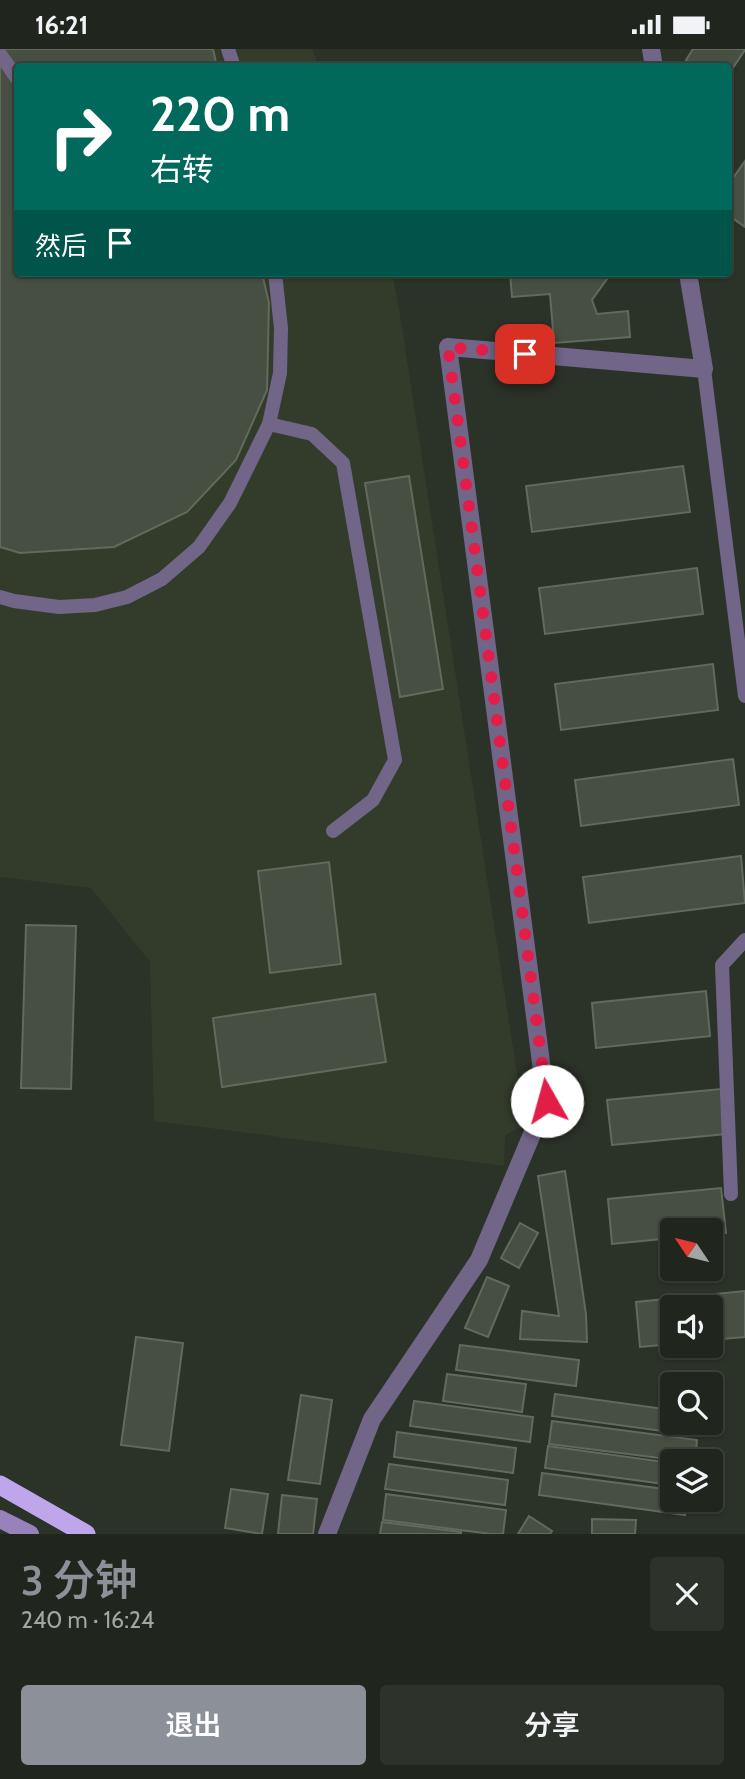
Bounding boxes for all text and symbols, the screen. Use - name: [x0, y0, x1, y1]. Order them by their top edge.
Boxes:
- text: 16:21: [35, 9, 88, 41]
- text: 220 m: [150, 84, 290, 143]
- icon: right: [35, 91, 126, 182]
- text: 右转: [150, 150, 214, 189]
- icon: arrive: [101, 224, 139, 262]
- text: 然后: [35, 230, 87, 262]
- pin: [495, 324, 555, 384]
- icon: arrive: [506, 335, 544, 373]
- position arrow: [510, 1064, 584, 1138]
- north arrow: [660, 1218, 723, 1281]
- map controls: [660, 1218, 723, 1512]
- button: sound: [660, 1295, 723, 1358]
- button: search: [660, 1372, 723, 1435]
- button: layers: [660, 1449, 723, 1512]
- text: 3 分钟: [21, 1554, 137, 1606]
- button: close: [650, 1557, 724, 1631]
- text: 240 m · 16:24: [21, 1606, 154, 1634]
- button: 退出: [21, 1685, 366, 1765]
- button: 分享: [380, 1685, 724, 1765]

